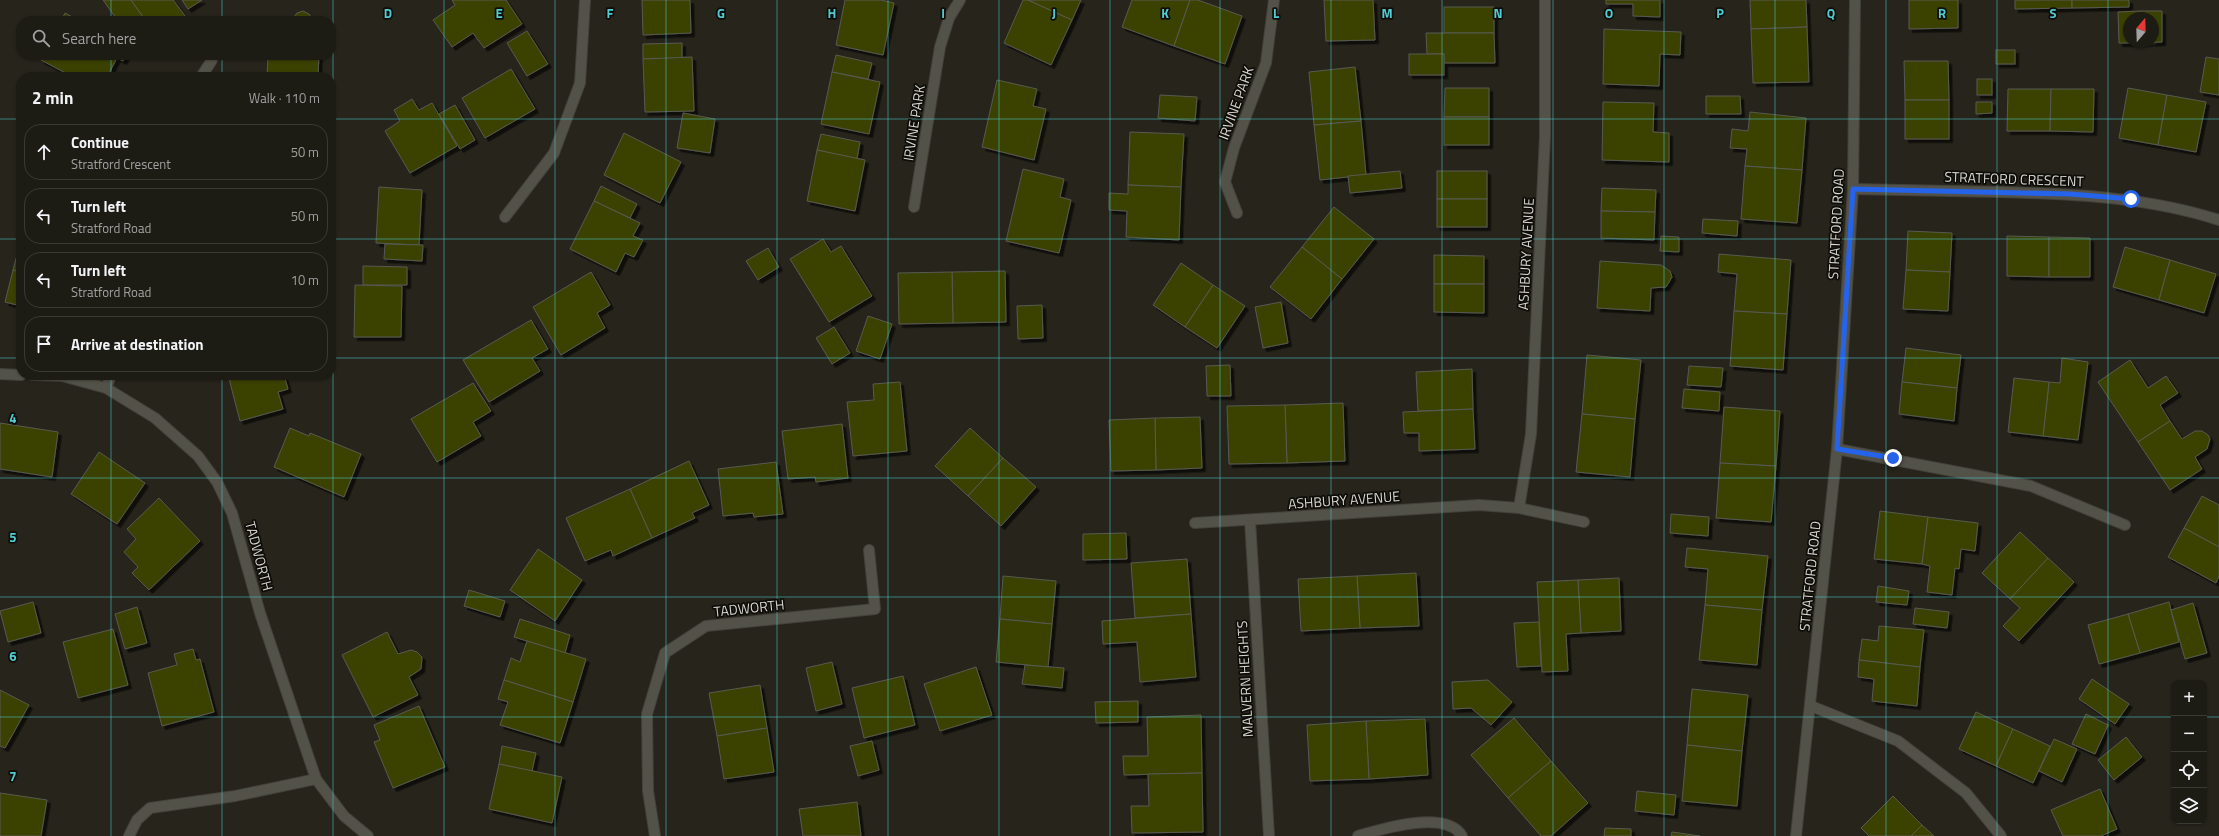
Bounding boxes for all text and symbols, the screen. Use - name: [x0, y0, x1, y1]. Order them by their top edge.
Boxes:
- text: D: [384, 3, 392, 23]
- text: E: [495, 3, 503, 23]
- text: F: [607, 3, 614, 23]
- text: G: [717, 3, 725, 23]
- text: H: [828, 3, 836, 23]
- text: I: [941, 3, 945, 23]
- text: J: [1052, 3, 1056, 23]
- text: K: [1161, 3, 1169, 23]
- text: L: [1273, 3, 1279, 23]
- text: M: [1381, 3, 1393, 23]
- text: N: [1493, 3, 1503, 23]
- text: O: [1605, 3, 1613, 23]
- text: P: [1716, 3, 1724, 23]
- text: Q: [1827, 3, 1835, 23]
- text: R: [1938, 3, 1946, 23]
- text: S: [2049, 3, 2057, 23]
- north arrow: [2123, 12, 2159, 48]
- search box: [16, 16, 336, 60]
- icon: search: [30, 27, 52, 49]
- text: Search here: [62, 27, 136, 50]
- street label: IRVINE PARK: [1213, 63, 1259, 142]
- street label: IRVINE PARK: [897, 83, 930, 162]
- text: 2 min: [32, 85, 73, 111]
- text: Walk · 110 m: [249, 88, 320, 108]
- text: Continue: [71, 131, 129, 154]
- icon: ahead: [33, 141, 55, 163]
- text: 50 m: [291, 142, 319, 162]
- text: Stratford Crescent: [71, 154, 171, 174]
- street label: STRATFORD CRESCENT: [1944, 166, 2085, 191]
- street label: STRATFORD ROAD: [1822, 168, 1849, 280]
- route start: [2122, 190, 2140, 208]
- text: Turn left: [71, 195, 126, 218]
- street label: ASHBURY AVENUE: [1512, 197, 1539, 310]
- icon: left: [33, 205, 55, 227]
- text: 50 m: [291, 206, 319, 226]
- text: Stratford Road: [71, 218, 151, 238]
- text: Turn left: [71, 259, 126, 282]
- icon: left: [33, 269, 55, 291]
- text: 10 m: [291, 270, 319, 290]
- text: Stratford Road: [71, 282, 151, 302]
- icon: arrive: [33, 333, 55, 355]
- text: Arrive at destination: [71, 333, 204, 356]
- text: 4: [9, 408, 17, 428]
- route end: [1884, 449, 1902, 467]
- street label: ASHBURY AVENUE: [1287, 485, 1401, 514]
- street label: TADWORTH: [240, 519, 279, 593]
- street label: STRATFORD ROAD: [1793, 520, 1826, 632]
- text: 5: [9, 527, 17, 547]
- street label: TADWORTH: [713, 593, 785, 622]
- street label: MALVERN HEIGHTS: [1231, 620, 1258, 738]
- text: 6: [9, 646, 17, 666]
- map controls: [2171, 680, 2207, 824]
- button: +: [2171, 680, 2207, 716]
- button: −: [2171, 716, 2207, 752]
- button: locate: [2171, 752, 2207, 788]
- text: 7: [9, 766, 17, 786]
- button: layers: [2171, 788, 2207, 824]

